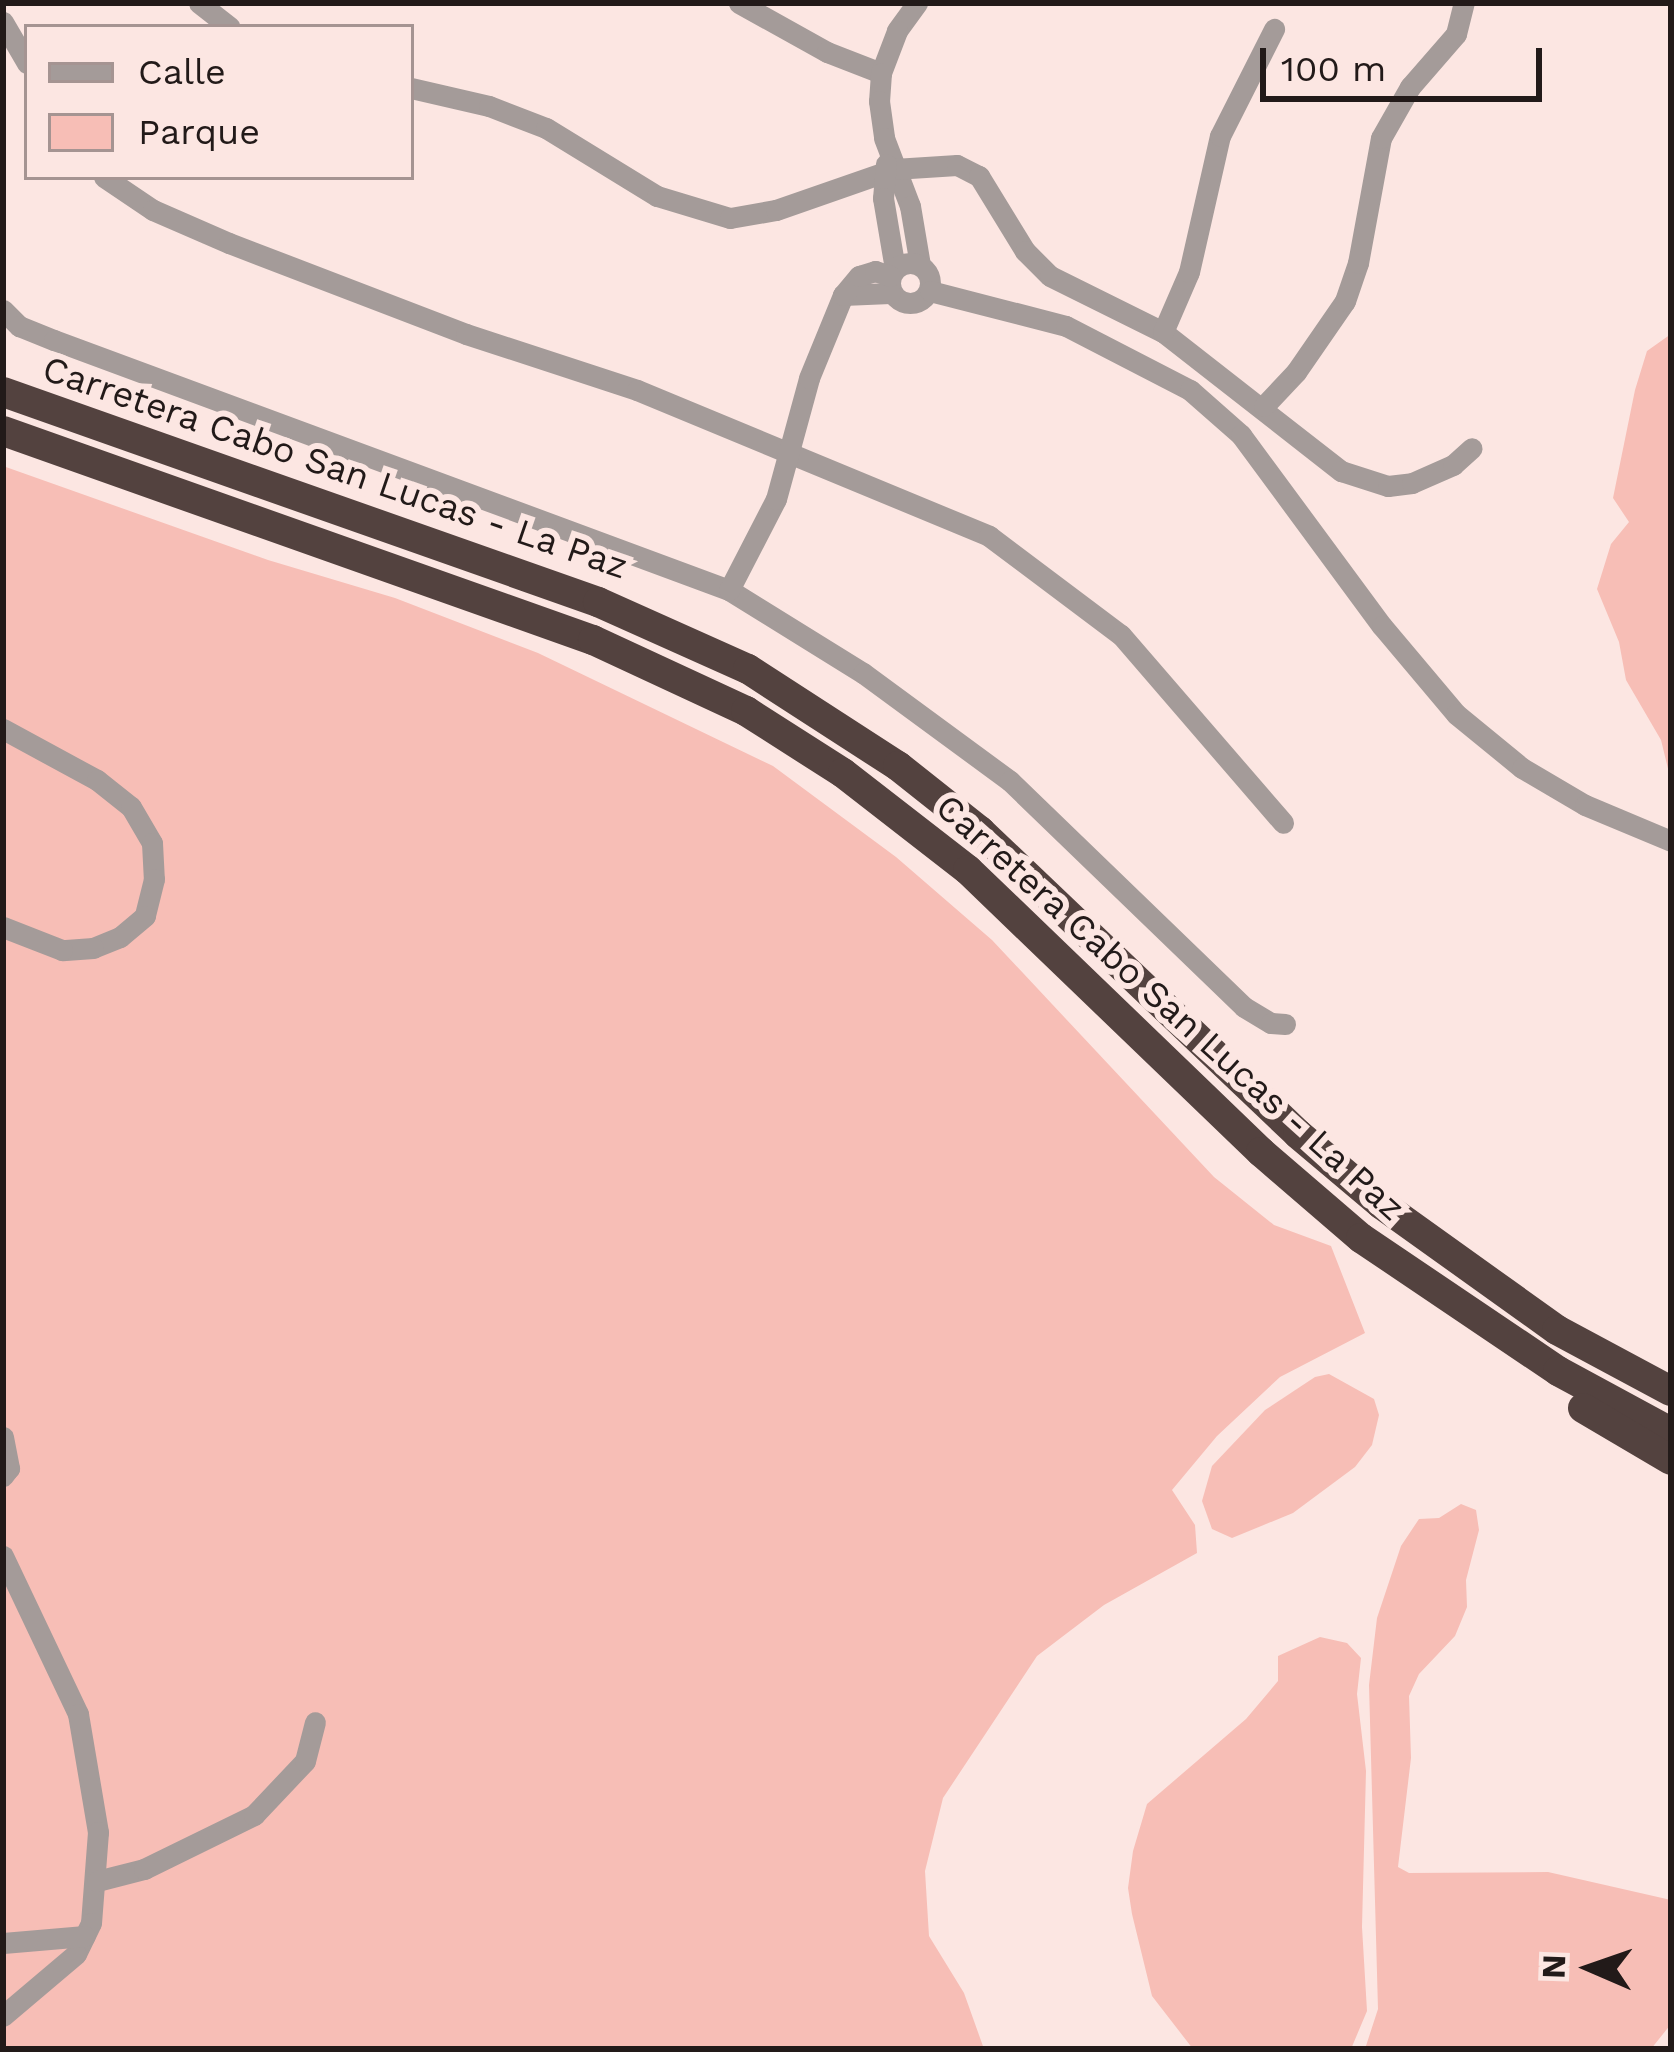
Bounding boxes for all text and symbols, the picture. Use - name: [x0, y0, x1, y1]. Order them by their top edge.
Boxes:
- legend: [24, 24, 414, 180]
- scale bar: [1266, 24, 1548, 98]
- text: 100 m: [1281, 48, 1386, 90]
- text: Calle: [138, 51, 226, 93]
- text: Parque: [138, 111, 260, 153]
- street label: Carretera Cabo San Lucas - La Paz: [36, 347, 634, 589]
- street label: Carretera Cabo San Lucas - La Paz: [926, 785, 1414, 1231]
- north arrow: [1530, 1908, 1650, 2028]
- text: N: [1534, 1954, 1573, 1980]

